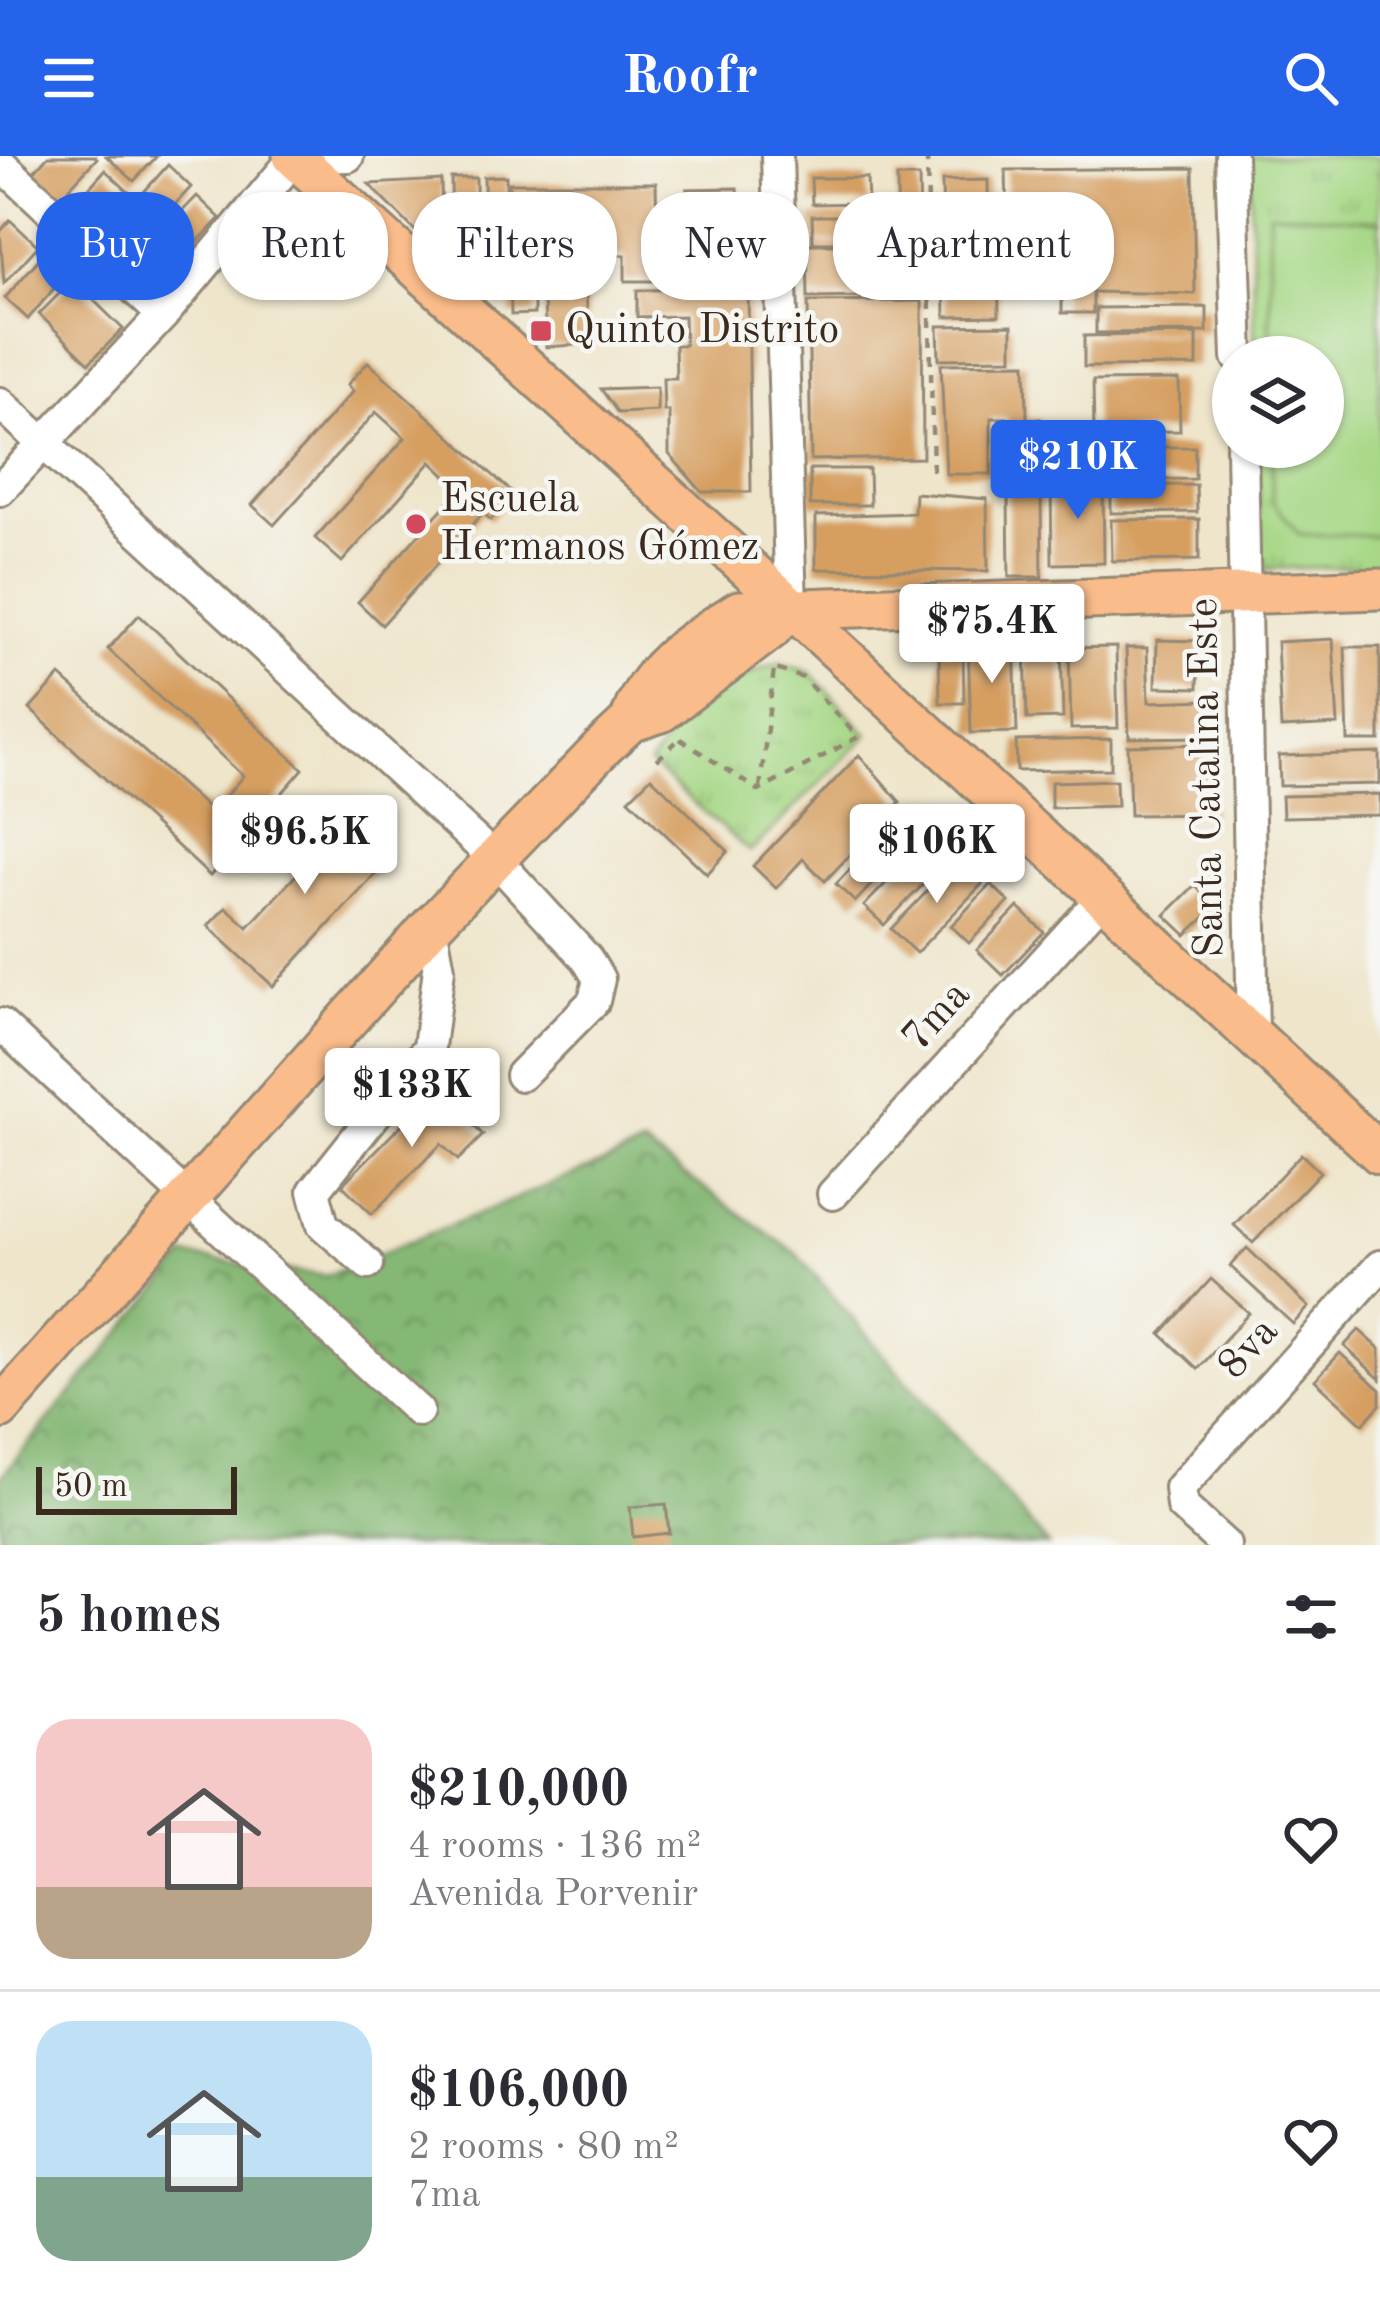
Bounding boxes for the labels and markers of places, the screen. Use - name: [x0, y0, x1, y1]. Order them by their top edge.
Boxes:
- place label: Quinto Distrito: [565, 310, 839, 352]
- marker: Quinto Distrito: [528, 318, 554, 344]
- pin: $210K: [994, 420, 1162, 522]
- place label: Escuela Hermanos Gómez: [440, 479, 759, 569]
- marker: Escuela Hermanos Gómez: [403, 511, 429, 537]
- pin: $75.4K: [894, 584, 1090, 686]
- pin: $96.5K: [207, 795, 403, 897]
- pin: $106K: [853, 804, 1021, 906]
- pin: $133K: [328, 1048, 496, 1150]

